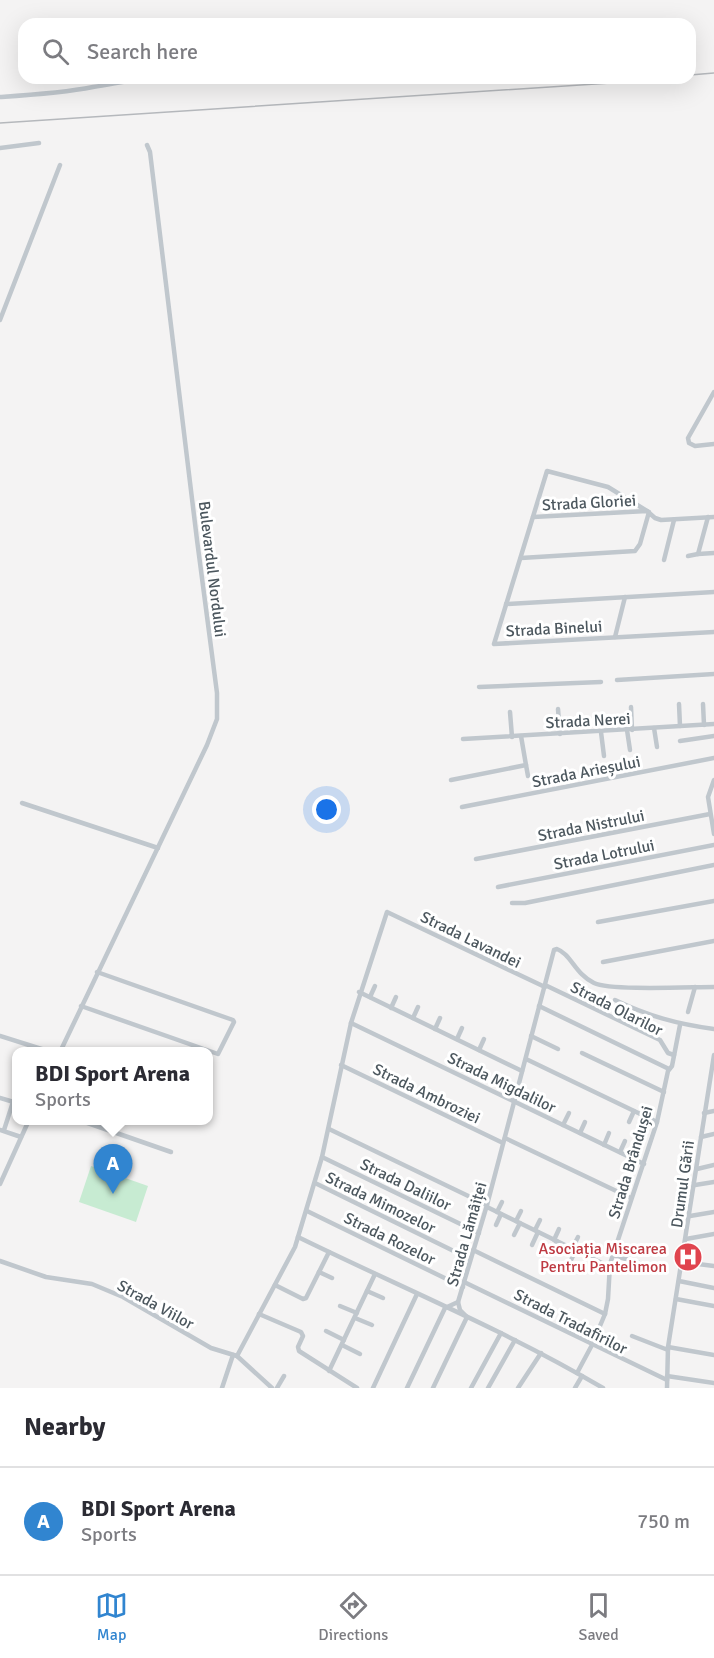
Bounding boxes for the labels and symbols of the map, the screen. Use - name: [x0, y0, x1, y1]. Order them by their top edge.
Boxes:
- street label: Strada Gloriei: [541, 491, 637, 515]
- street label: Bulevardul Nordului: [194, 500, 230, 638]
- street label: Strada Binelui: [505, 616, 603, 642]
- street label: Strada Nerei: [545, 709, 631, 733]
- street label: Strada Arieșului: [530, 752, 642, 792]
- your location: [312, 795, 341, 824]
- street label: Strada Nistrului: [536, 806, 646, 846]
- street label: Strada Lotrului: [552, 835, 656, 875]
- street label: Strada Lavandei: [417, 907, 524, 973]
- street label: Strada Olarilor: [567, 977, 666, 1041]
- street label: Strada Migdalilor: [444, 1048, 559, 1118]
- street label: Strada Ambroziei: [370, 1059, 483, 1129]
- street label: Strada Brândușei: [604, 1103, 658, 1221]
- street label: Drumul Gării: [667, 1139, 699, 1229]
- pin: A: [94, 1144, 132, 1194]
- street label: Strada Daliilor: [357, 1154, 454, 1216]
- street label: Strada Mimozelor: [322, 1168, 439, 1238]
- street label: Strada Lămâiței: [443, 1180, 491, 1289]
- street label: Strada Rozelor: [340, 1208, 439, 1270]
- place label: Asociația Miscarea Pentru Pantelimon: [539, 1239, 667, 1277]
- hospital icon: Asociația Miscarea Pentru Pantelimon: [672, 1241, 704, 1273]
- street label: Strada Viilor: [113, 1276, 198, 1334]
- street label: Strada Tradafirilor: [511, 1285, 631, 1359]

